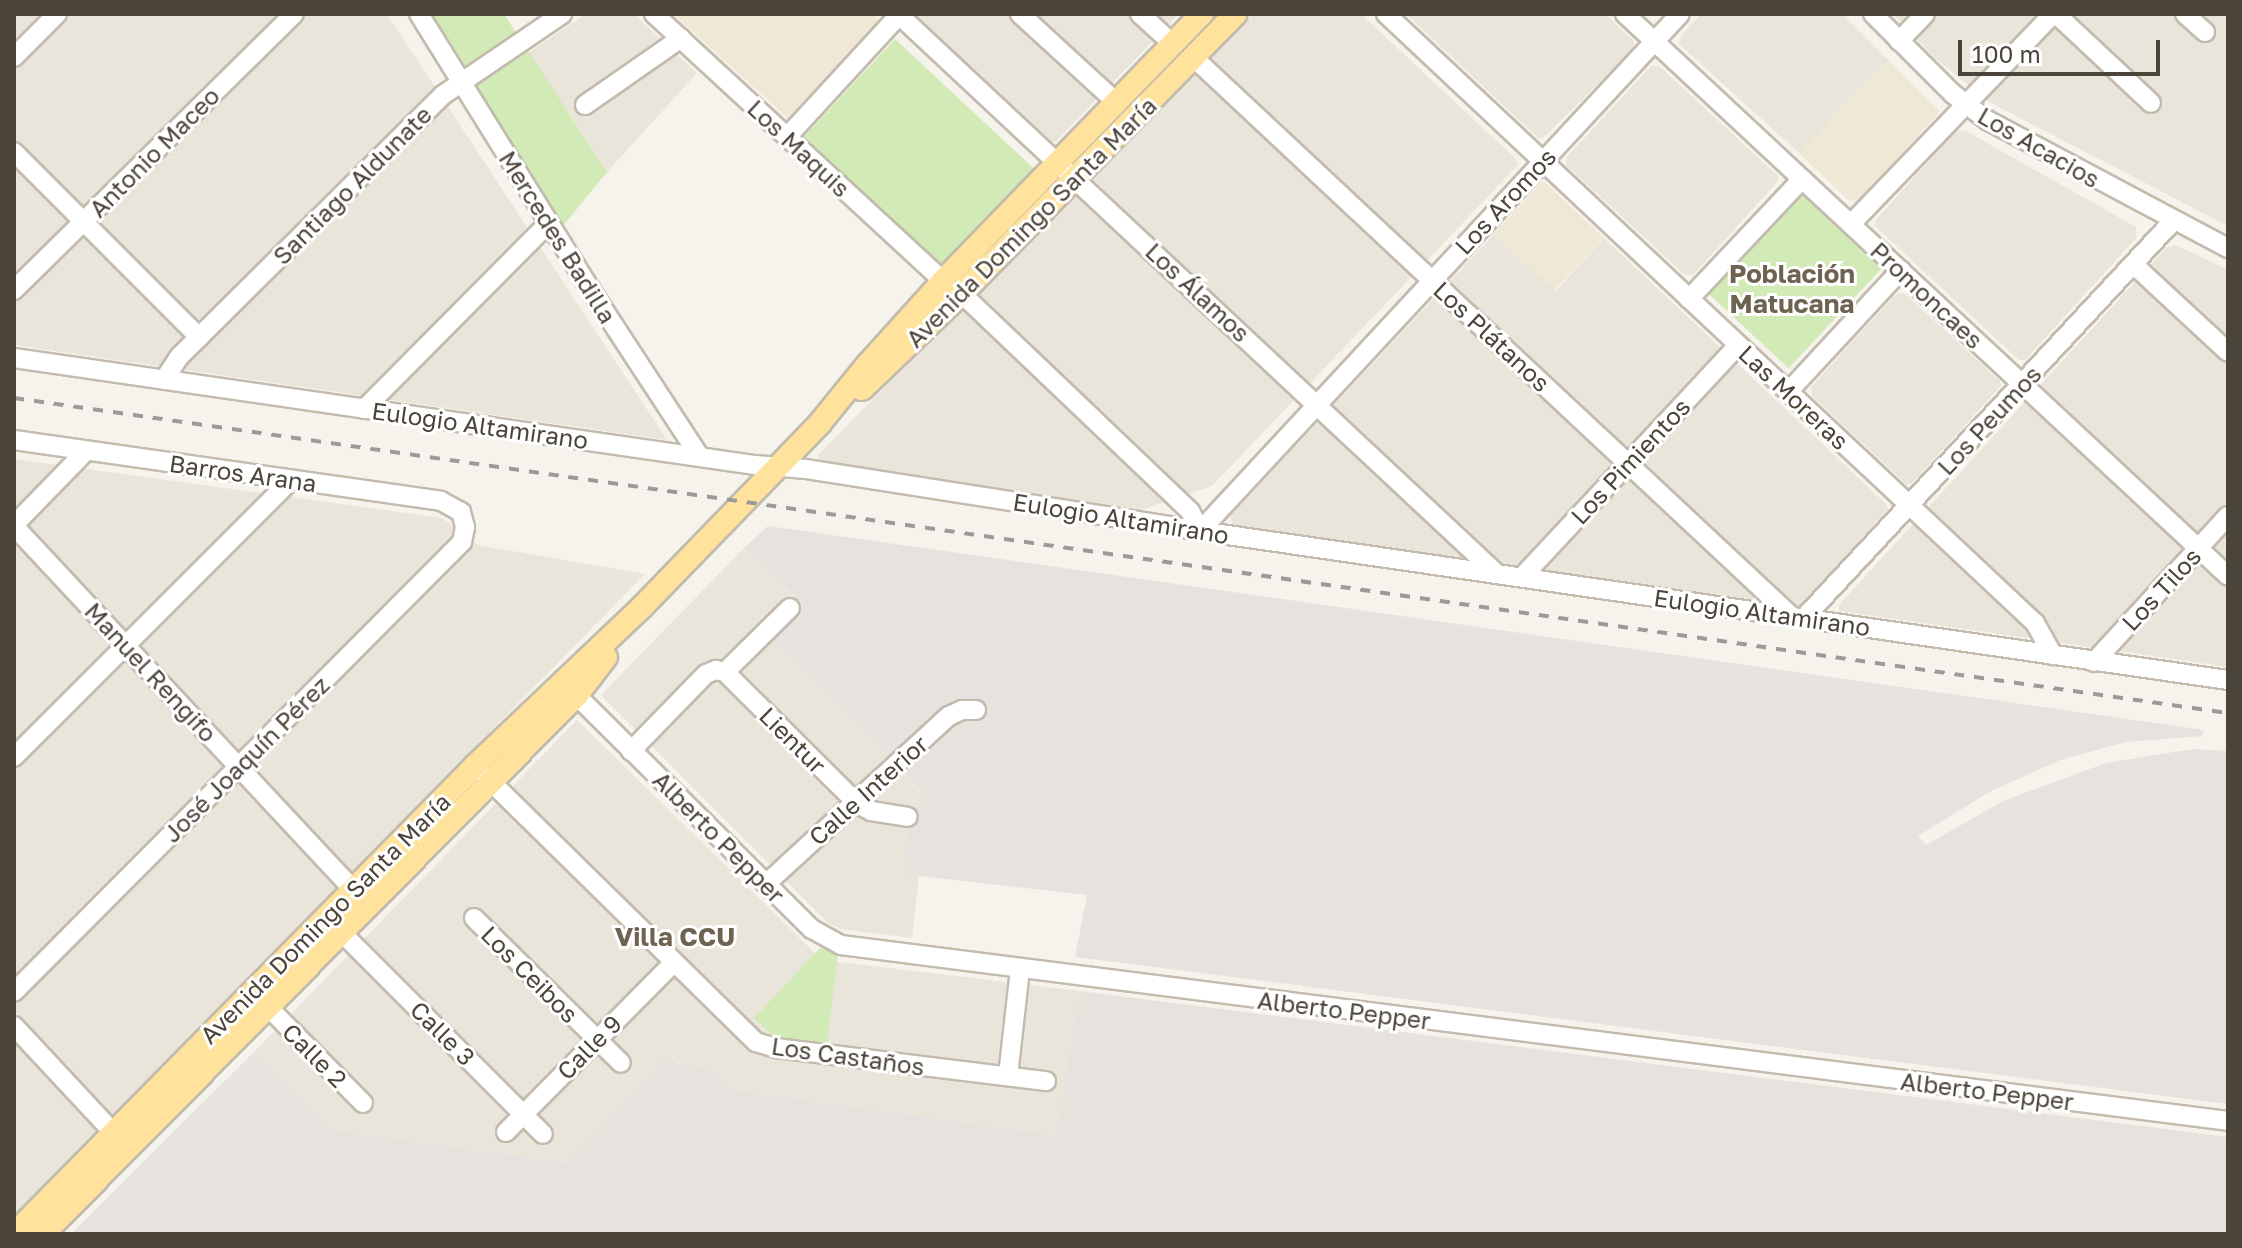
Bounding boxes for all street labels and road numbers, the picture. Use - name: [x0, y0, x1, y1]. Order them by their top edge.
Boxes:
- street label: Antonio Maceo: [83, 81, 225, 223]
- street label: Avenida Domingo Santa María: [900, 91, 1162, 353]
- street label: Los Maquis: [742, 93, 856, 203]
- street label: Santiago Aldunate: [267, 100, 437, 270]
- street label: Los Acacios: [1973, 101, 2105, 193]
- street label: Los Aromos: [1449, 142, 1561, 260]
- street label: Mercedes Badilla: [493, 145, 623, 329]
- street label: Promoncaes: [1865, 236, 1989, 354]
- street label: Los Álamos: [1140, 237, 1256, 347]
- street label: Los Plátanos: [1428, 275, 1556, 397]
- street label: Las Moreras: [1733, 339, 1855, 455]
- street label: Los Peumos: [1931, 359, 2047, 481]
- street label: Los Pimientos: [1564, 392, 1696, 530]
- street label: Eulogio Altamirano: [370, 396, 590, 454]
- street label: Barros Arana: [168, 448, 318, 498]
- street label: Eulogio Altamirano: [1011, 487, 1231, 549]
- street label: Los Tilos: [2116, 542, 2206, 636]
- street label: Eulogio Altamirano: [1652, 583, 1872, 641]
- street label: Manuel Rengifo: [79, 596, 223, 748]
- street label: José Joaquín Pérez: [157, 670, 335, 848]
- street label: Lientur: [754, 701, 832, 779]
- street label: Calle Interior: [803, 729, 933, 851]
- street label: Alberto Pepper: [647, 765, 791, 909]
- street label: Avenida Domingo Santa María: [194, 787, 456, 1049]
- street label: Los Ceibos: [476, 920, 584, 1028]
- street label: Alberto Pepper: [1256, 985, 1432, 1035]
- street label: Calle 3: [405, 995, 481, 1071]
- street label: Calle 9: [551, 1009, 627, 1085]
- street label: Calle 2: [277, 1017, 353, 1093]
- street label: Los Castaños: [770, 1031, 926, 1081]
- street label: Alberto Pepper: [1899, 1066, 2075, 1116]

